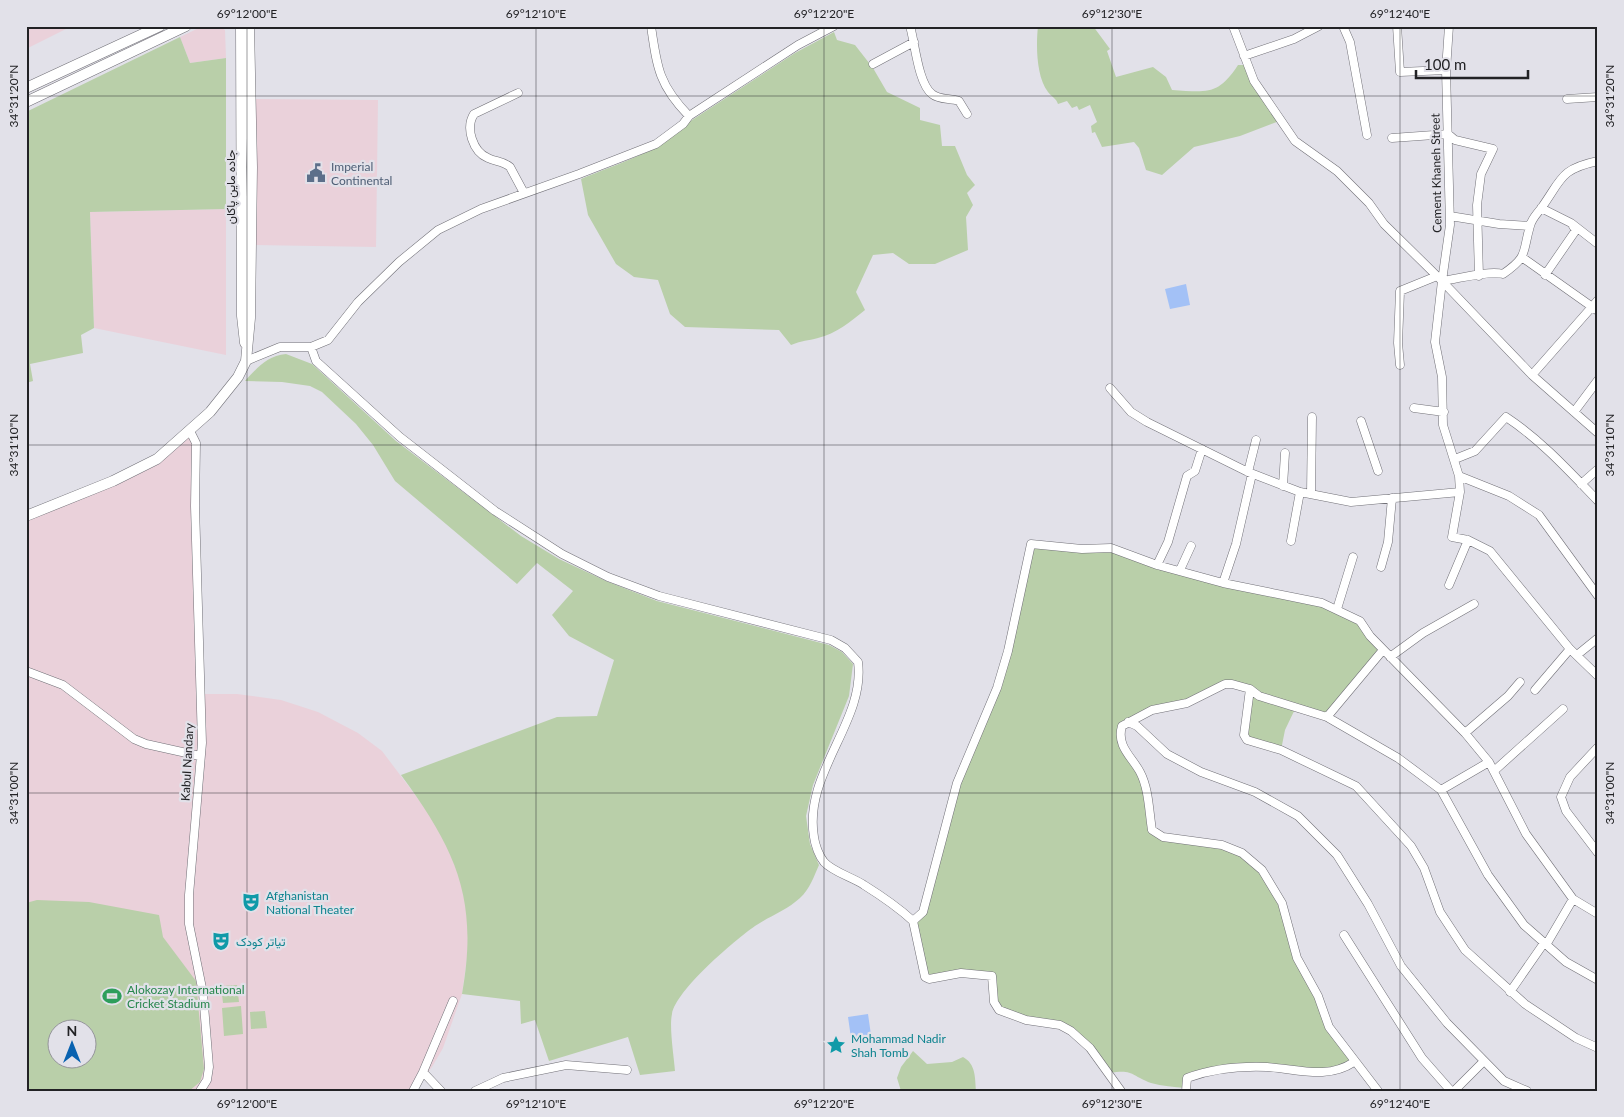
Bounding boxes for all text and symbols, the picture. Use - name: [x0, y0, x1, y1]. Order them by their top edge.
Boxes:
- text: 69°12'00"E: [217, 6, 277, 21]
- text: 69°12'10"E: [506, 6, 566, 21]
- text: 69°12'20"E: [794, 6, 854, 21]
- text: 69°12'30"E: [1082, 6, 1142, 21]
- text: 69°12'40"E: [1370, 6, 1430, 21]
- scale bar: [1416, 48, 1529, 80]
- text: 100 m: [1424, 55, 1466, 73]
- text: 34°31'20"N: [6, 65, 21, 127]
- text: 34°31'20"N: [1602, 65, 1617, 127]
- street label: Cement Khaneh Street: [1427, 112, 1445, 233]
- street label: جاده ماین پاکان: [223, 150, 239, 224]
- place label: Imperial Continental: [331, 159, 392, 188]
- public building icon: Imperial Continental: [305, 162, 327, 184]
- text: 34°31'10"N: [6, 414, 21, 476]
- text: 34°31'10"N: [1602, 414, 1617, 476]
- street label: Kabul Nandary: [177, 722, 197, 801]
- text: 34°31'00"N: [6, 762, 21, 824]
- text: 34°31'00"N: [1602, 762, 1617, 824]
- place label: Afghanistan National Theater: [266, 888, 355, 917]
- theatre icon: Afghanistan National Theater: [240, 891, 262, 913]
- theatre icon: تیاتر کودک: [210, 930, 232, 952]
- place label: تیاتر کودک: [236, 934, 286, 950]
- place label: Alokozay International Cricket Stadium: [127, 982, 245, 1011]
- sports icon: Alokozay International Cricket Stadium: [101, 985, 123, 1007]
- north arrow: [48, 1020, 98, 1070]
- text: N: [67, 1022, 77, 1039]
- place label: Mohammad Nadir Shah Tomb: [851, 1031, 946, 1060]
- place icon: Mohammad Nadir Shah Tomb: [825, 1034, 847, 1056]
- text: 69°12'00"E: [217, 1096, 277, 1111]
- text: 69°12'10"E: [506, 1096, 566, 1111]
- text: 69°12'20"E: [794, 1096, 854, 1111]
- text: 69°12'30"E: [1082, 1096, 1142, 1111]
- text: 69°12'40"E: [1370, 1096, 1430, 1111]

